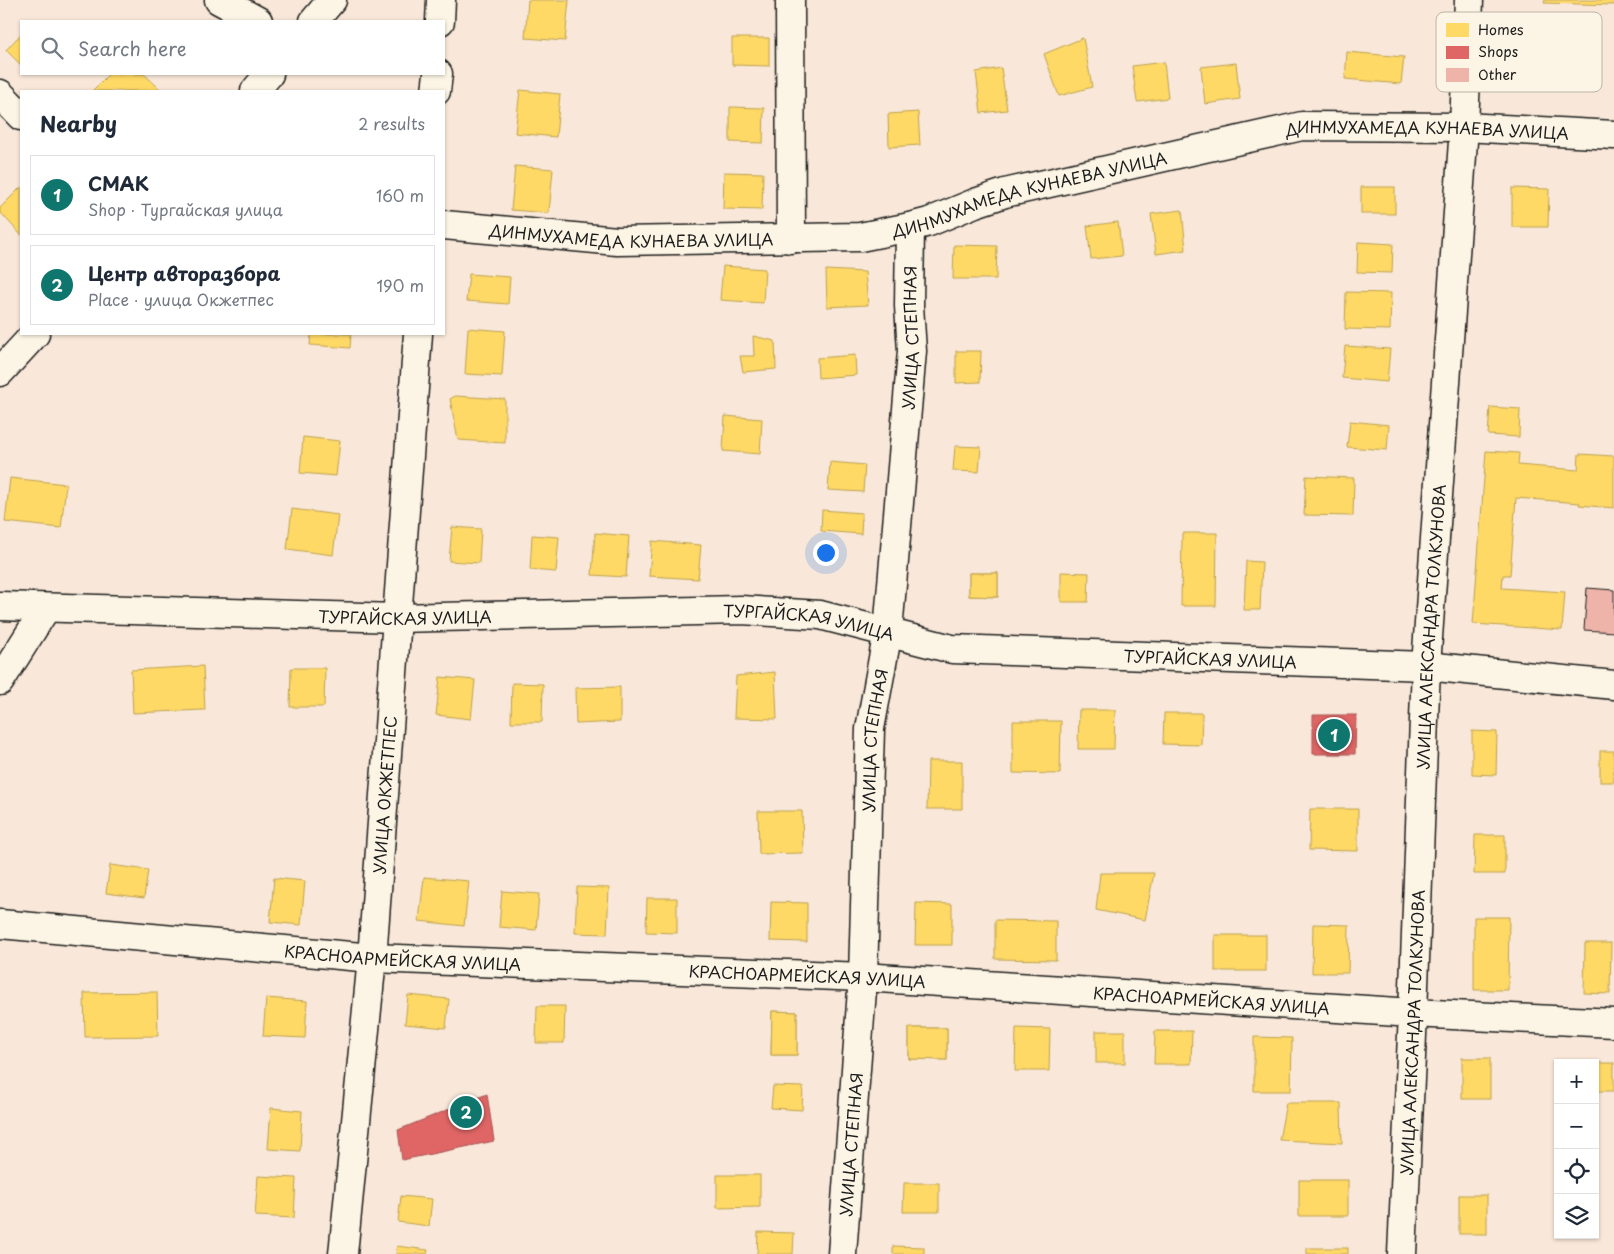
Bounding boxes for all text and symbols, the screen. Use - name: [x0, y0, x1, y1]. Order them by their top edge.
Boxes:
- legend: [1436, 12, 1602, 92]
- text: Homes: [1478, 19, 1524, 40]
- search box: [20, 20, 445, 75]
- icon: search: [38, 34, 66, 62]
- text: Search here: [78, 34, 187, 62]
- text: Shops: [1478, 41, 1518, 62]
- text: Other: [1478, 64, 1517, 85]
- text: Nearby: [40, 107, 117, 139]
- text: 2 results: [358, 111, 425, 135]
- street label: ДИНМУХАМЕДА КУНАЕВА УЛИЦА: [1281, 114, 1569, 145]
- street label: ДИНМУХАМЕДА КУНАЕВА УЛИЦА: [889, 145, 1169, 242]
- text: СМАК: [88, 169, 149, 197]
- text: 1: [53, 183, 61, 207]
- text: 160 m: [376, 183, 424, 207]
- text: Shop · Тургайская улица: [88, 197, 283, 221]
- street label: ДИНМУХАМЕДА КУНАЕВА УЛИЦА: [488, 217, 774, 253]
- text: Центр авторазбора: [88, 259, 280, 287]
- street label: УЛИЦА СТЕПНАЯ: [895, 265, 924, 411]
- text: 2: [51, 273, 63, 297]
- text: 190 m: [376, 273, 424, 297]
- text: Place · улица Окжетпес: [88, 287, 274, 311]
- street label: УЛИЦА АЛЕКСАНДРА ТОЛКУНОВА: [1410, 483, 1451, 770]
- your location: [813, 540, 839, 566]
- street label: ТУРГАЙСКАЯ УЛИЦА: [723, 598, 897, 646]
- street label: ТУРГАЙСКАЯ УЛИЦА: [318, 604, 492, 630]
- street label: ТУРГАЙСКАЯ УЛИЦА: [1123, 643, 1297, 673]
- street label: УЛИЦА СТЕПНАЯ: [856, 667, 893, 812]
- street label: УЛИЦА ОКЖЕТПЕС: [366, 715, 402, 875]
- pin: 1: [1318, 716, 1350, 754]
- street label: УЛИЦА АЛЕКСАНДРА ТОЛКУНОВА: [1394, 889, 1430, 1175]
- street label: КРАСНОАРМЕЙСКАЯ УЛИЦА: [283, 938, 522, 976]
- street label: КРАСНОАРМЕЙСКАЯ УЛИЦА: [688, 958, 926, 993]
- street label: КРАСНОАРМЕЙСКАЯ УЛИЦА: [1092, 980, 1331, 1020]
- map controls: [1554, 1059, 1599, 1239]
- button: +: [1554, 1059, 1599, 1104]
- street label: УЛИЦА СТЕПНАЯ: [833, 1071, 868, 1217]
- pin: 2: [450, 1093, 482, 1131]
- button: −: [1554, 1104, 1599, 1149]
- button: locate: [1554, 1149, 1599, 1194]
- button: layers: [1554, 1194, 1599, 1239]

